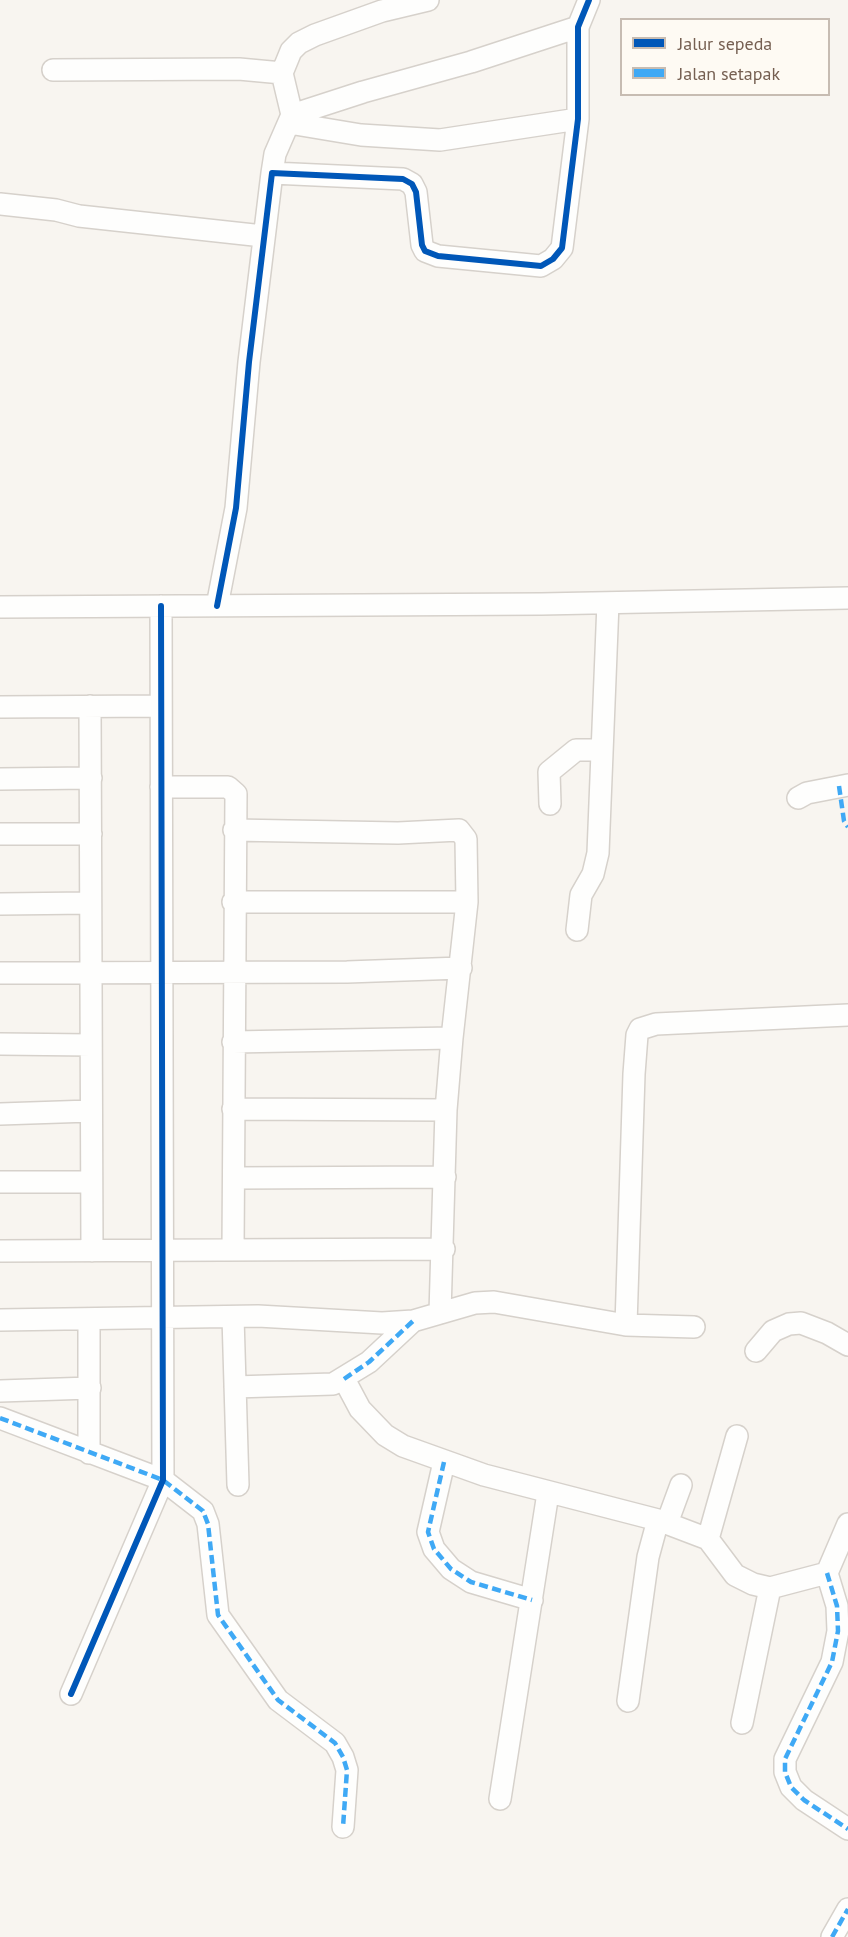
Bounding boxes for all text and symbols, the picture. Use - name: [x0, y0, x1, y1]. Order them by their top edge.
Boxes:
- legend: [620, 18, 830, 96]
- text: Jalur sepeda: [678, 32, 772, 55]
- text: Jalan setapak: [678, 62, 780, 85]

